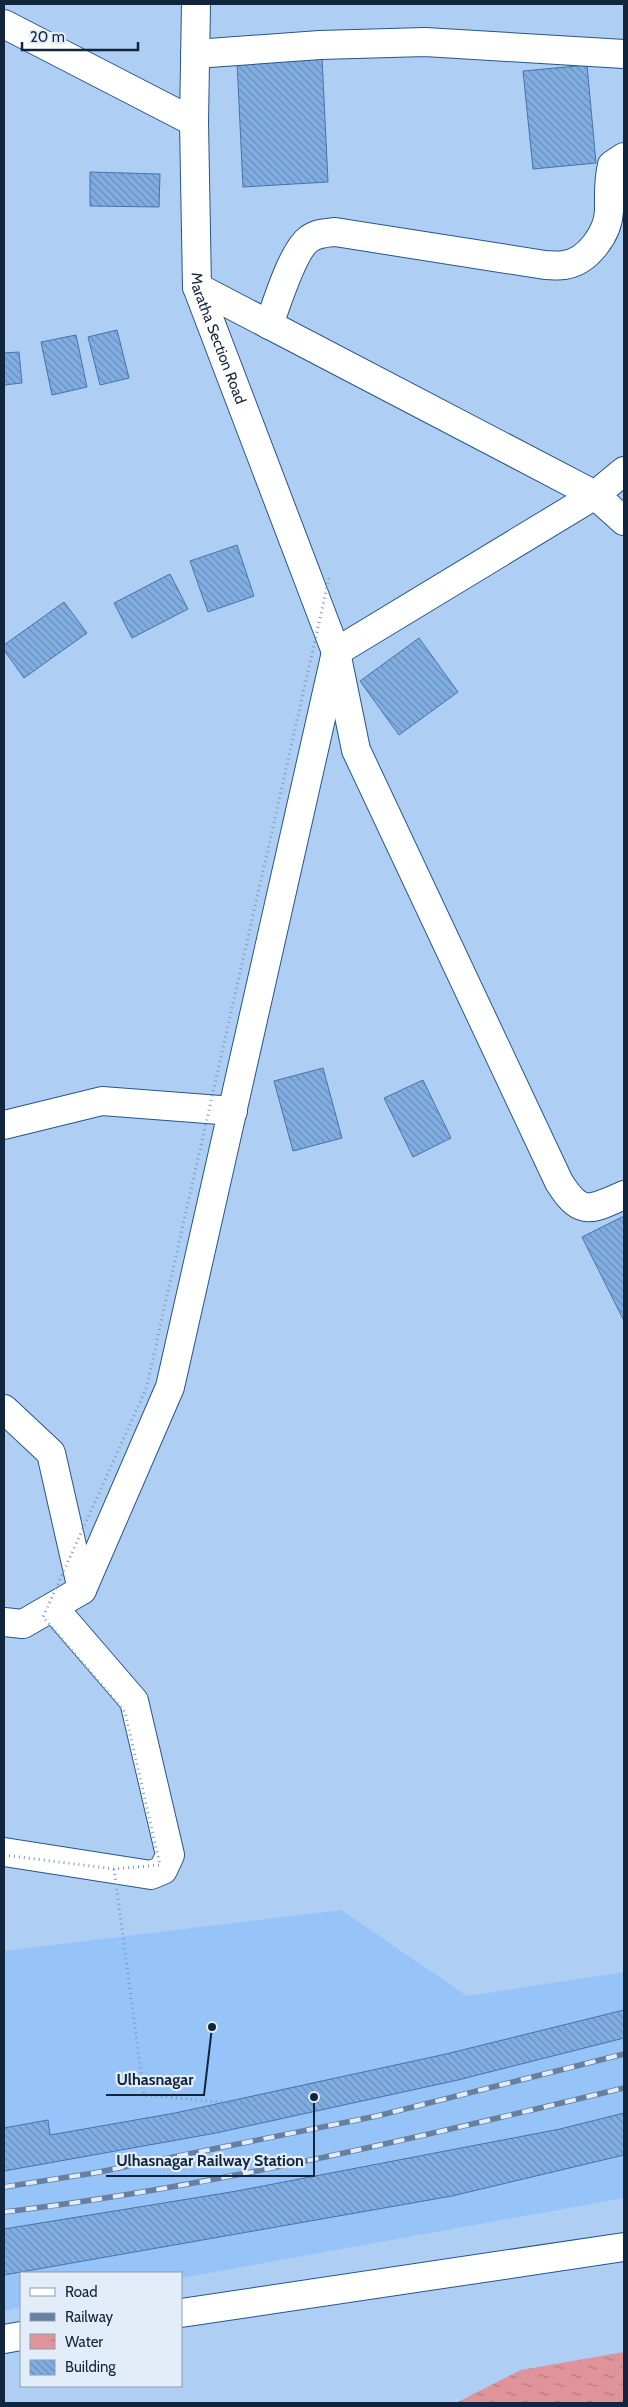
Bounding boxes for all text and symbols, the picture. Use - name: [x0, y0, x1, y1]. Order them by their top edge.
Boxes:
- scale bar: [22, 20, 139, 52]
- text: 20 m: [30, 28, 65, 46]
- street label: Maratha Section Road: [188, 272, 250, 406]
- callout: Ulhasnagar: [106, 2064, 204, 2095]
- text: Ulhasnagar: [116, 2070, 194, 2089]
- callout: Ulhasnagar Railway Station: [106, 2145, 314, 2176]
- text: Ulhasnagar Railway Station: [116, 2151, 304, 2170]
- legend: [20, 2272, 182, 2387]
- text: Road: [65, 2283, 98, 2301]
- text: Railway: [65, 2308, 114, 2326]
- text: Water: [65, 2333, 103, 2351]
- text: Building: [65, 2358, 116, 2376]

